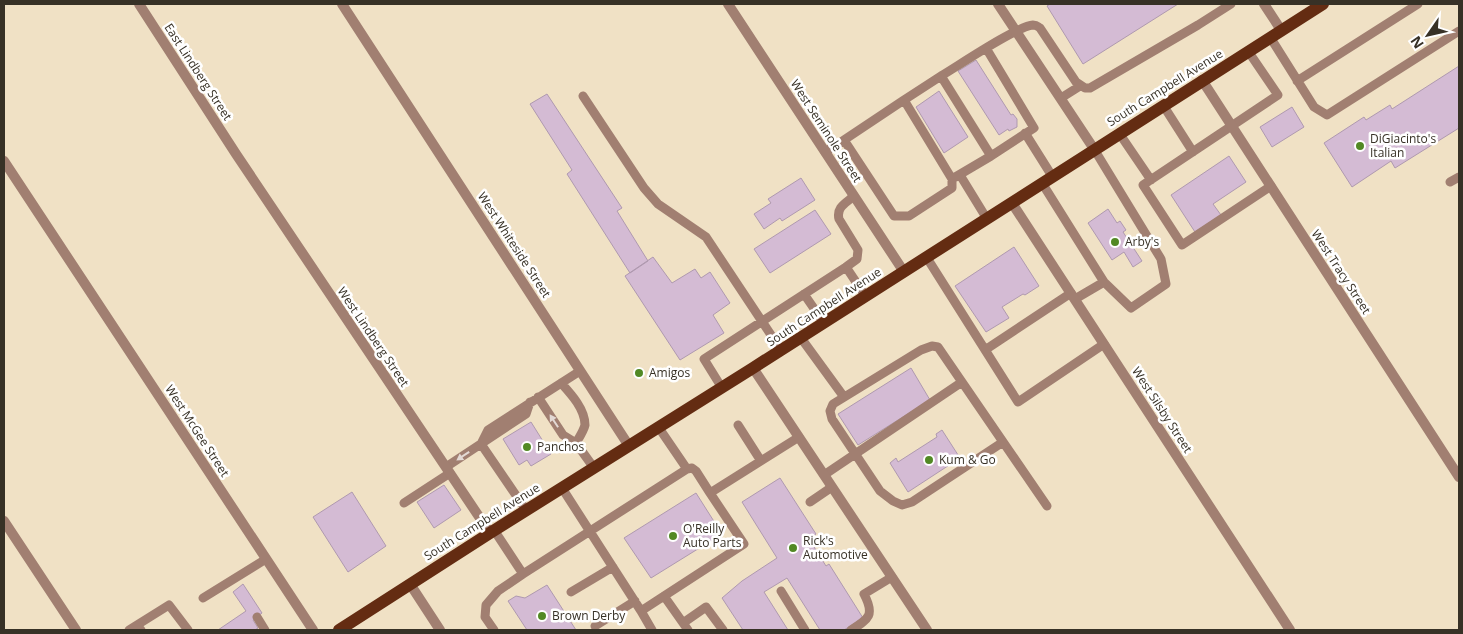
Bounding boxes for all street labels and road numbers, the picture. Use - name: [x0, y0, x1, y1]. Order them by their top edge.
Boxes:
- street label: East Lindberg Street: [161, 20, 236, 124]
- street label: South Campbell Avenue: [1104, 45, 1226, 130]
- street label: West Seminole Street: [787, 76, 866, 185]
- street label: West Whiteside Street: [474, 189, 555, 301]
- street label: West Tracy Street: [1308, 226, 1375, 317]
- street label: South Campbell Avenue: [763, 263, 885, 350]
- street label: West Lindberg Street: [334, 283, 413, 390]
- street label: West Silsby Street: [1128, 363, 1197, 456]
- street label: West McGee Street: [161, 382, 233, 480]
- street label: South Campbell Avenue: [421, 479, 543, 564]

